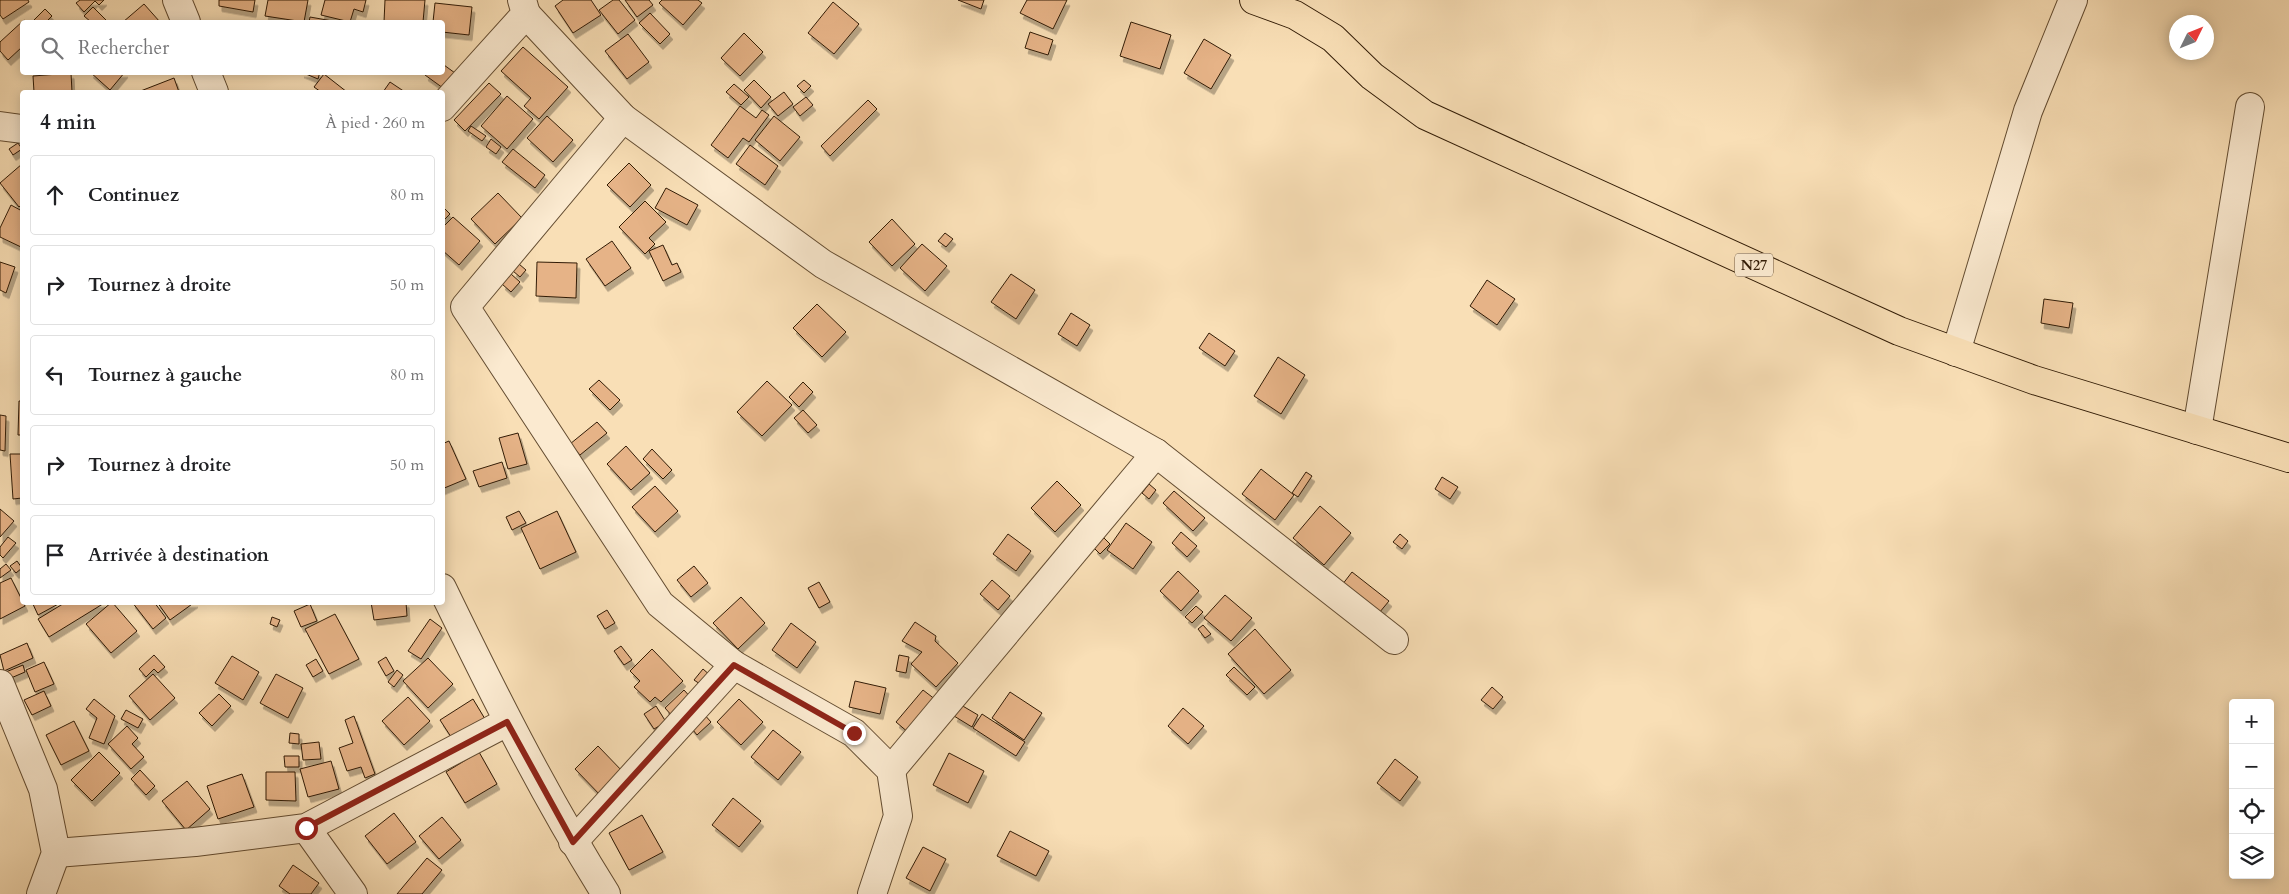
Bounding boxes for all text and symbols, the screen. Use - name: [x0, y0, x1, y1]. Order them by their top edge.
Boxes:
- north arrow: [2169, 15, 2214, 60]
- search box: [20, 20, 445, 75]
- icon: search: [38, 34, 66, 62]
- text: Rechercher: [78, 35, 169, 61]
- text: 4 min: [40, 108, 96, 137]
- text: À pied · 260 m: [325, 112, 425, 134]
- icon: ahead: [41, 181, 69, 209]
- text: Continuez: [88, 182, 179, 208]
- text: 80 m: [390, 184, 424, 206]
- road number: N27: [1735, 254, 1773, 276]
- icon: right: [41, 271, 69, 299]
- text: Tournez à droite: [88, 272, 231, 298]
- text: 50 m: [390, 274, 424, 296]
- icon: left: [41, 361, 69, 389]
- text: Tournez à gauche: [88, 362, 242, 388]
- text: 80 m: [390, 364, 424, 386]
- icon: right: [41, 451, 69, 479]
- text: Tournez à droite: [88, 452, 231, 478]
- text: 50 m: [390, 454, 424, 476]
- icon: arrive: [41, 541, 69, 569]
- text: Arrivée à destination: [88, 542, 269, 568]
- map controls: [2229, 699, 2274, 879]
- button: +: [2229, 699, 2274, 744]
- route end: [843, 722, 866, 745]
- button: −: [2229, 744, 2274, 789]
- button: locate: [2229, 789, 2274, 834]
- route start: [295, 817, 318, 840]
- button: layers: [2229, 834, 2274, 879]

